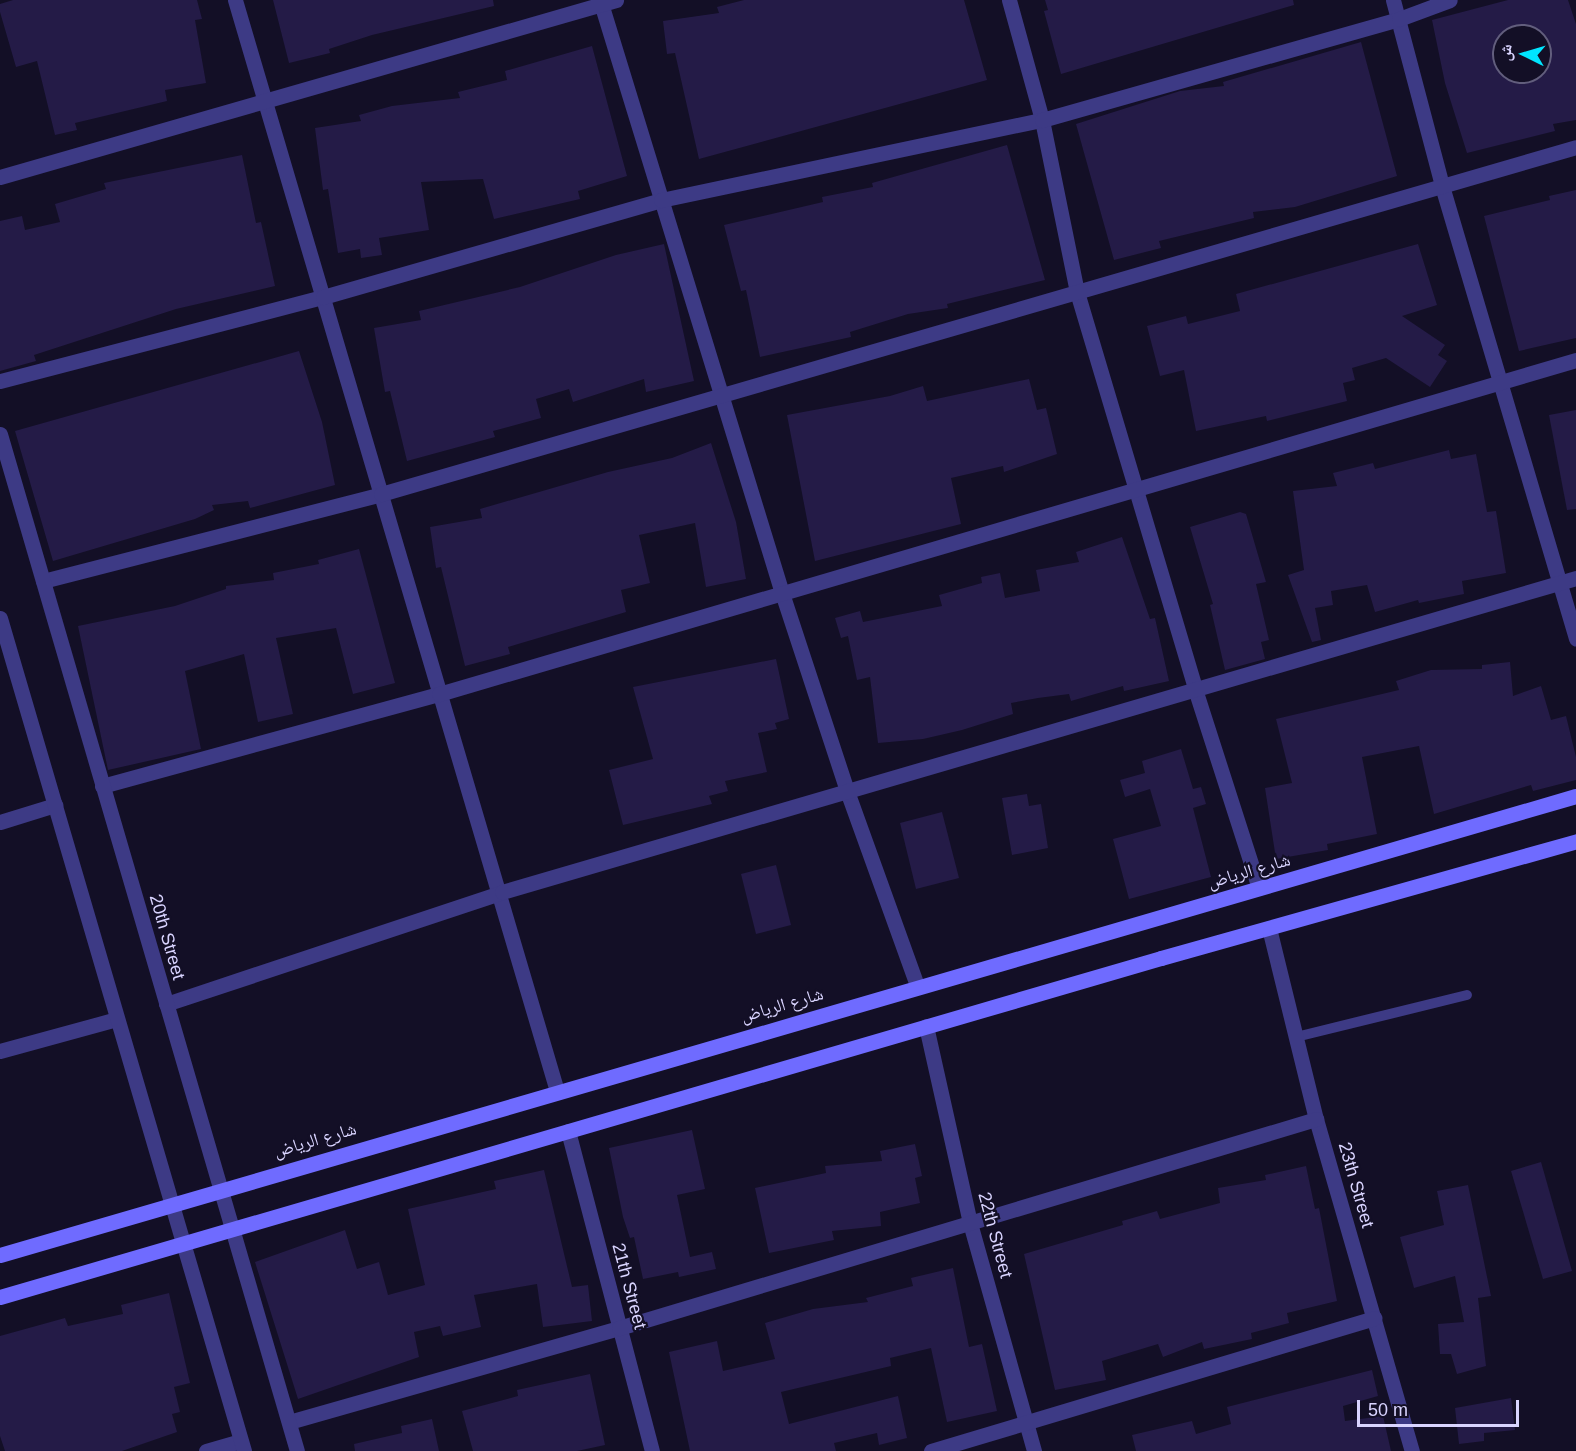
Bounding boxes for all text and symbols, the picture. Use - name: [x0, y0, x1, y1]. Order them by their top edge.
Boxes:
- north arrow: [1492, 24, 1552, 84]
- text: ش: [1496, 43, 1515, 62]
- street label: شارع الرياض: [1205, 849, 1293, 893]
- street label: 20th Street: [144, 892, 190, 982]
- street label: شارع الرياض: [738, 983, 826, 1027]
- street label: شارع الرياض: [271, 1118, 359, 1162]
- street label: 23th Street: [1333, 1140, 1379, 1230]
- street label: 22th Street: [973, 1190, 1017, 1280]
- street label: 21th Street: [607, 1241, 651, 1331]
- scale bar: [1360, 1388, 1522, 1426]
- text: 50 m: [1368, 1400, 1408, 1420]

